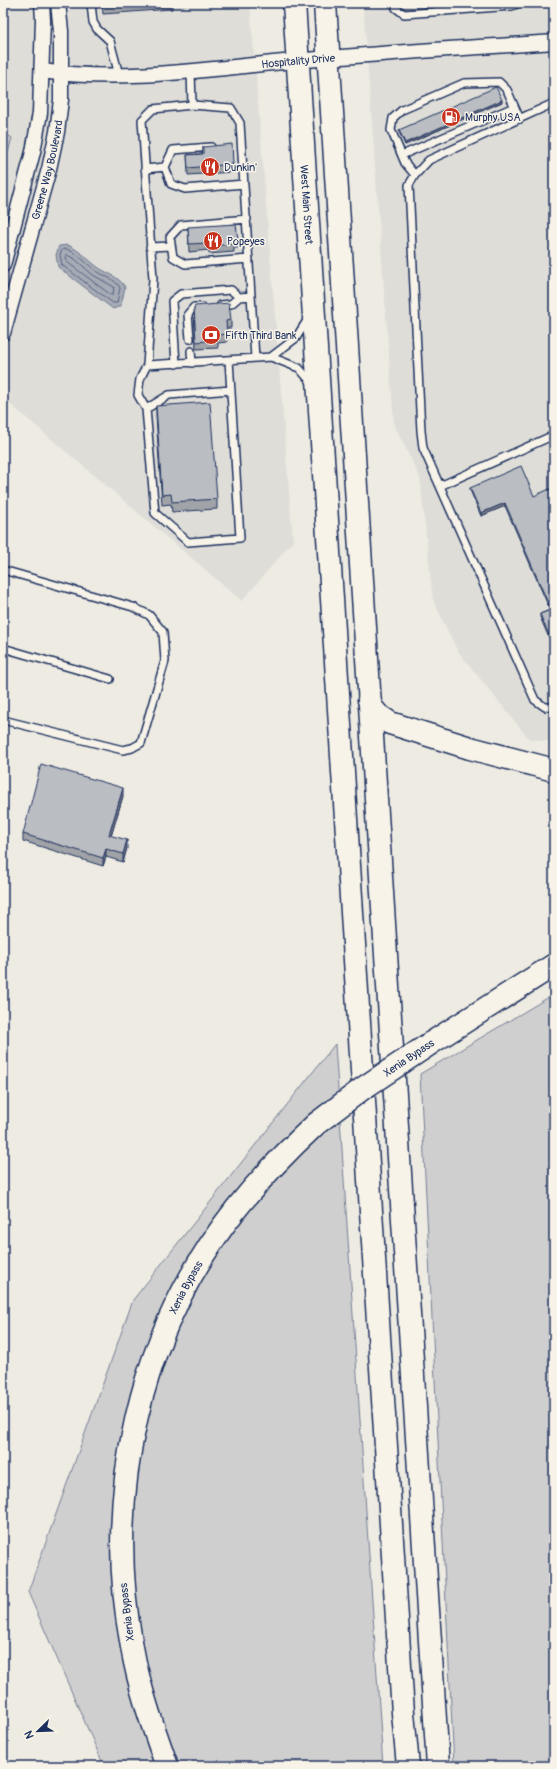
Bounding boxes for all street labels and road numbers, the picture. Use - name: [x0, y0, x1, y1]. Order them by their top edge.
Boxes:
- street label: Hospitality Drive: [261, 51, 336, 71]
- street label: Greene Way Boulevard: [29, 119, 65, 221]
- street label: West Main Street: [298, 164, 316, 245]
- street label: Xenia Bypass: [381, 1036, 437, 1080]
- street label: Xenia Bypass: [166, 1258, 205, 1316]
- street label: Xenia Bypass: [117, 1582, 137, 1642]

